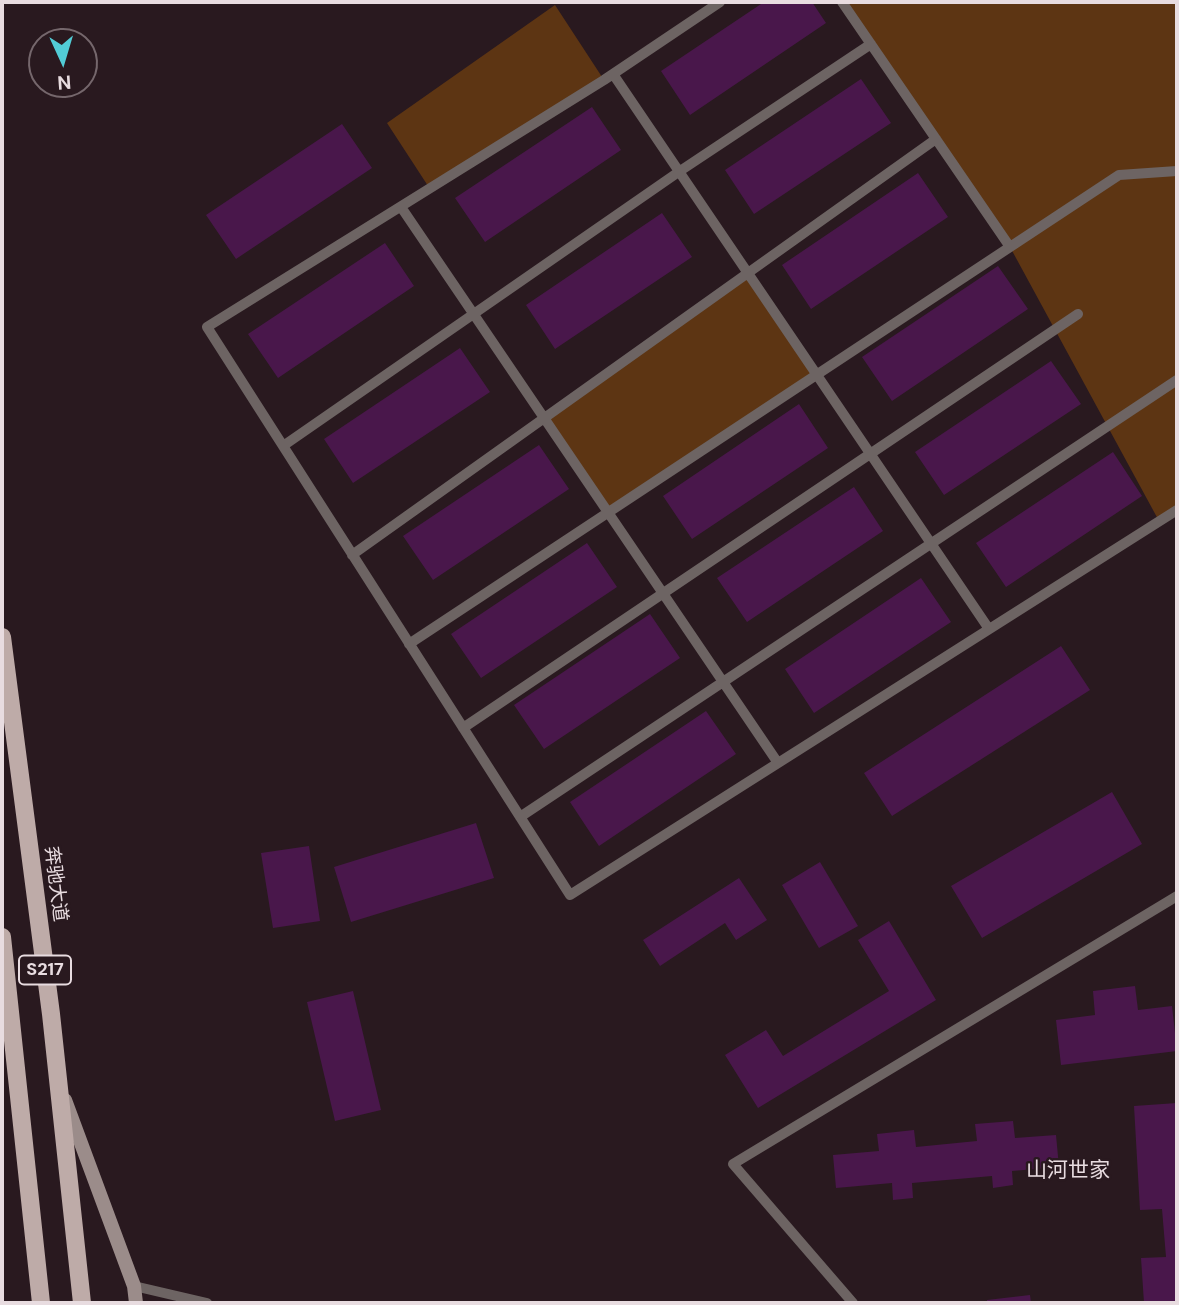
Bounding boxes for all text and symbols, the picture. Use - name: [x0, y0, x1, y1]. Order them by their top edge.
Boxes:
- north arrow: [28, 28, 98, 98]
- text: N: [57, 69, 72, 95]
- street label: 奔驰大道: [39, 845, 71, 923]
- road number: S217: [19, 956, 71, 985]
- district label: 山河世家: [1026, 1158, 1110, 1184]

